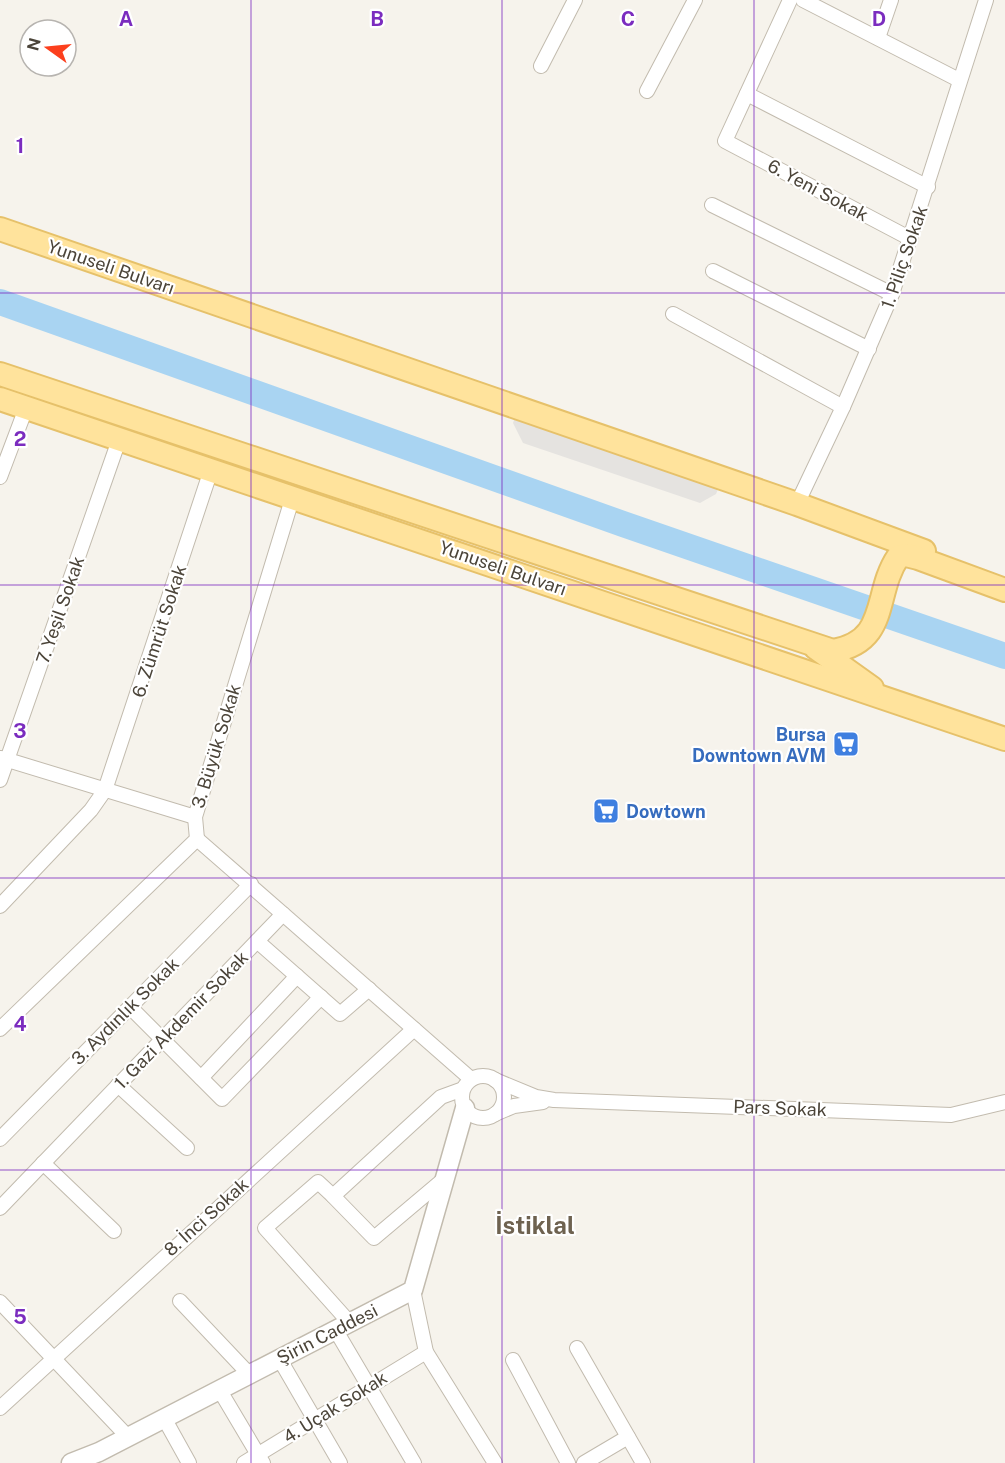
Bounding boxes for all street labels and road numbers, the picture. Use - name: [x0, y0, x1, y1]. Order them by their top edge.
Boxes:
- street label: 6. Yeni Sokak: [764, 155, 872, 225]
- street label: 1. Piliç Sokak: [877, 203, 931, 311]
- street label: Yunuseli Bulvarı: [45, 235, 177, 299]
- street label: Yunuseli Bulvarı: [437, 536, 569, 600]
- street label: 7. Yeşil Sokak: [32, 553, 88, 667]
- street label: 6. Zümrüt Sokak: [128, 562, 190, 700]
- street label: 3. Büyük Sokak: [187, 681, 245, 811]
- street label: 1. Gazi Akdemir Sokak: [110, 947, 252, 1093]
- street label: 3. Aydınlık Sokak: [67, 953, 183, 1069]
- street label: Pars Sokak: [733, 1096, 827, 1120]
- street label: 8. İnci Sokak: [159, 1173, 252, 1260]
- street label: Şirin Caddesi: [273, 1300, 381, 1368]
- street label: 4. Uçak Sokak: [279, 1367, 391, 1447]

